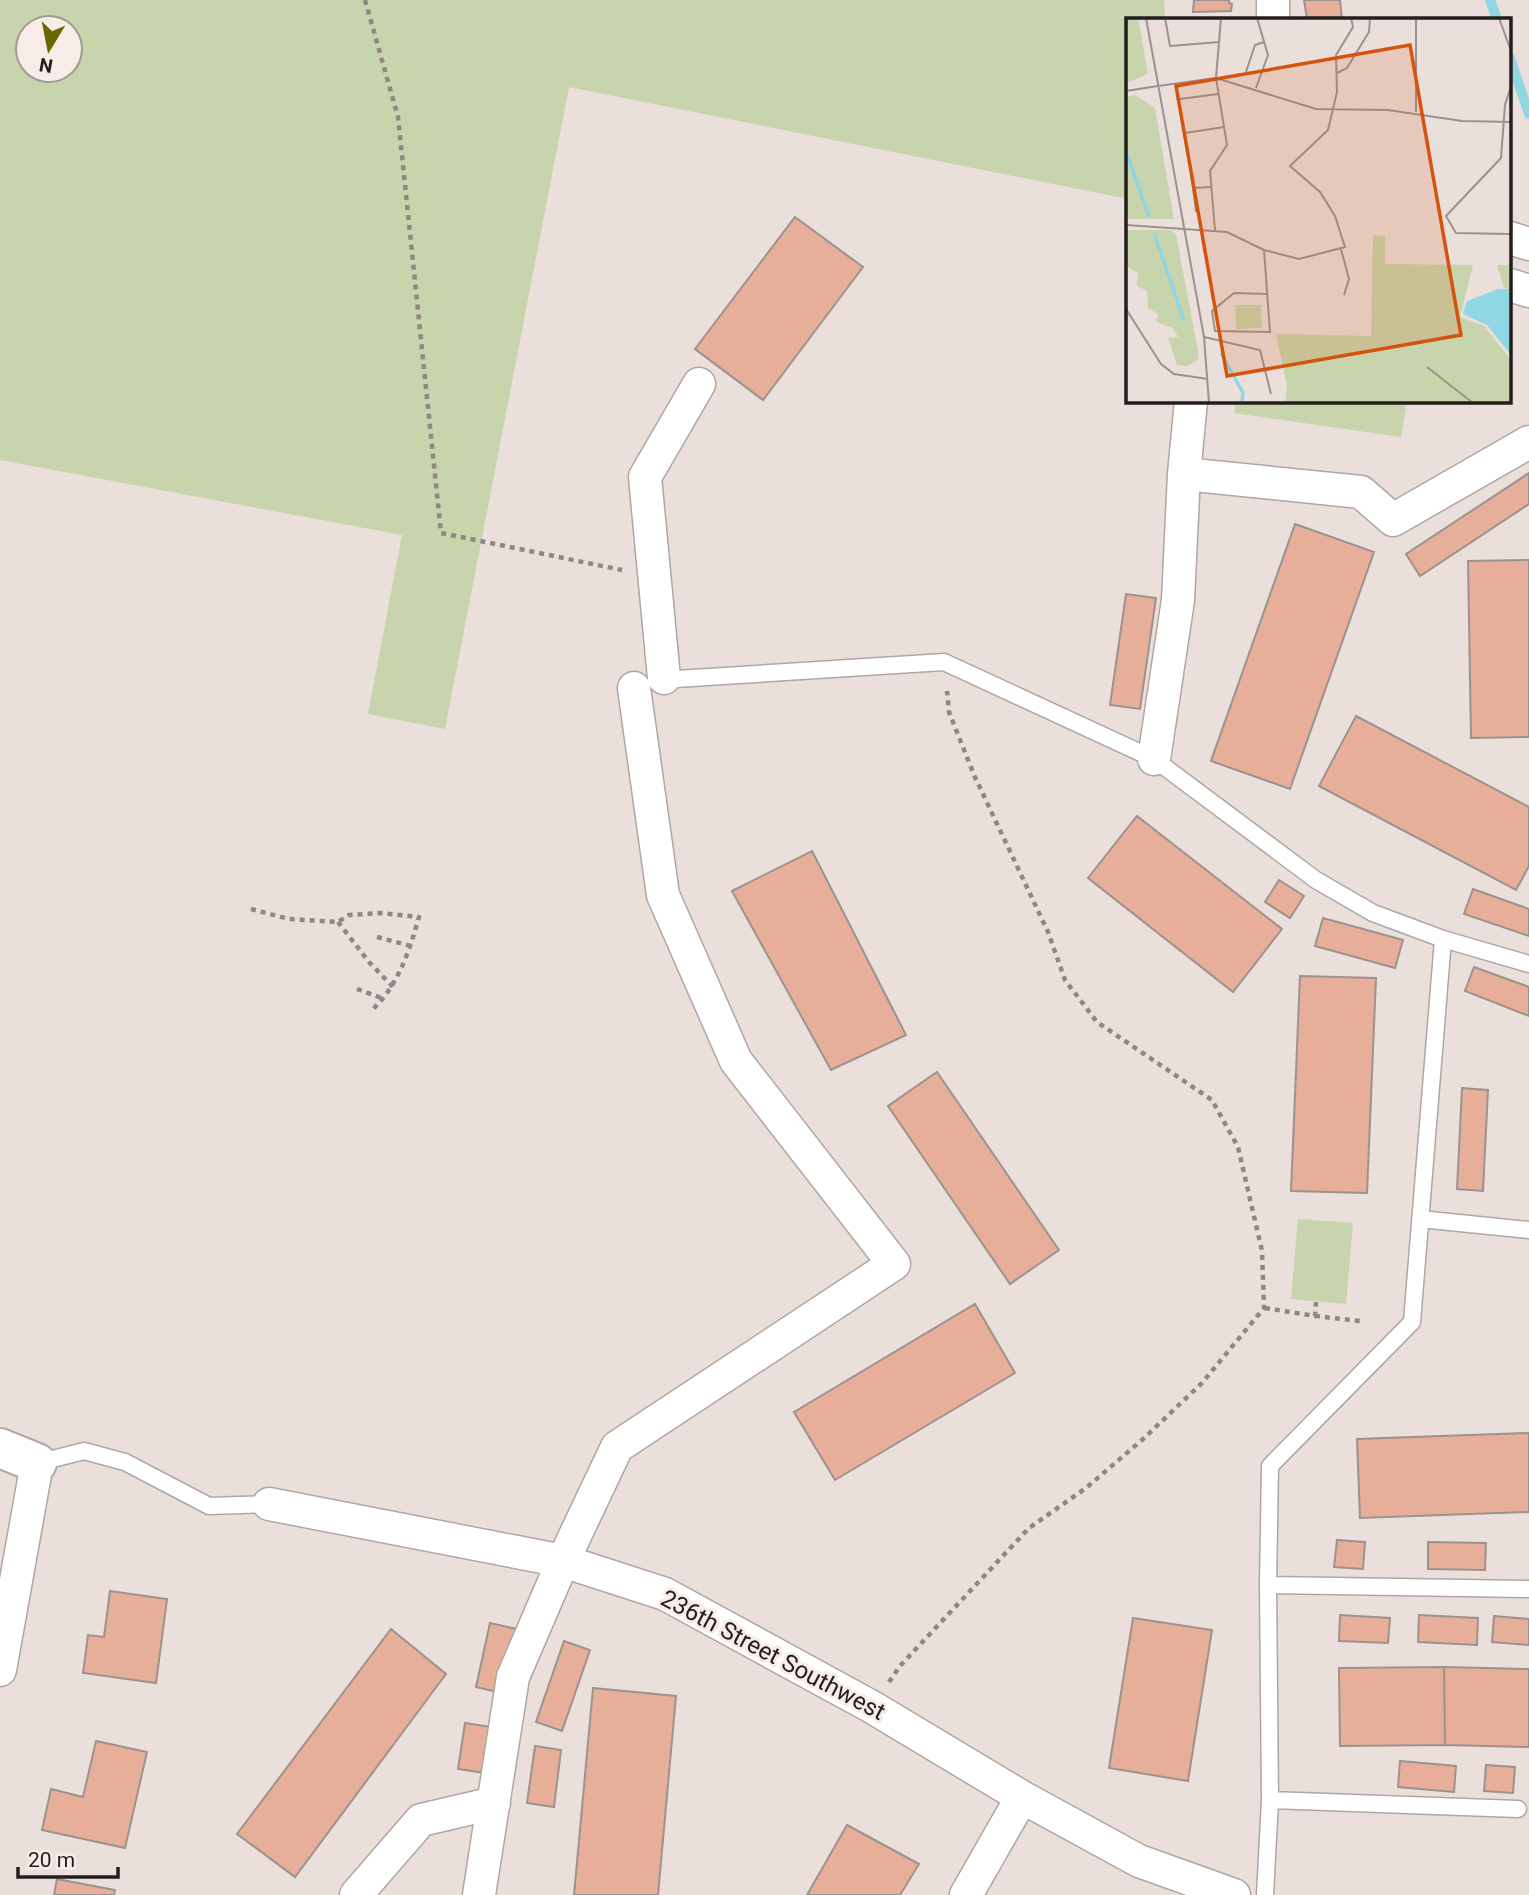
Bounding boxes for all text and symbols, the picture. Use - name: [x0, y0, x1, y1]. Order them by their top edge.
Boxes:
- north arrow: [14, 14, 84, 84]
- inset map: [1126, 18, 1512, 402]
- text: N: [38, 53, 55, 78]
- street label: 236th Street Southwest: [656, 1584, 890, 1726]
- scale bar: [18, 1836, 117, 1880]
- text: 20 m: [28, 1848, 75, 1872]

